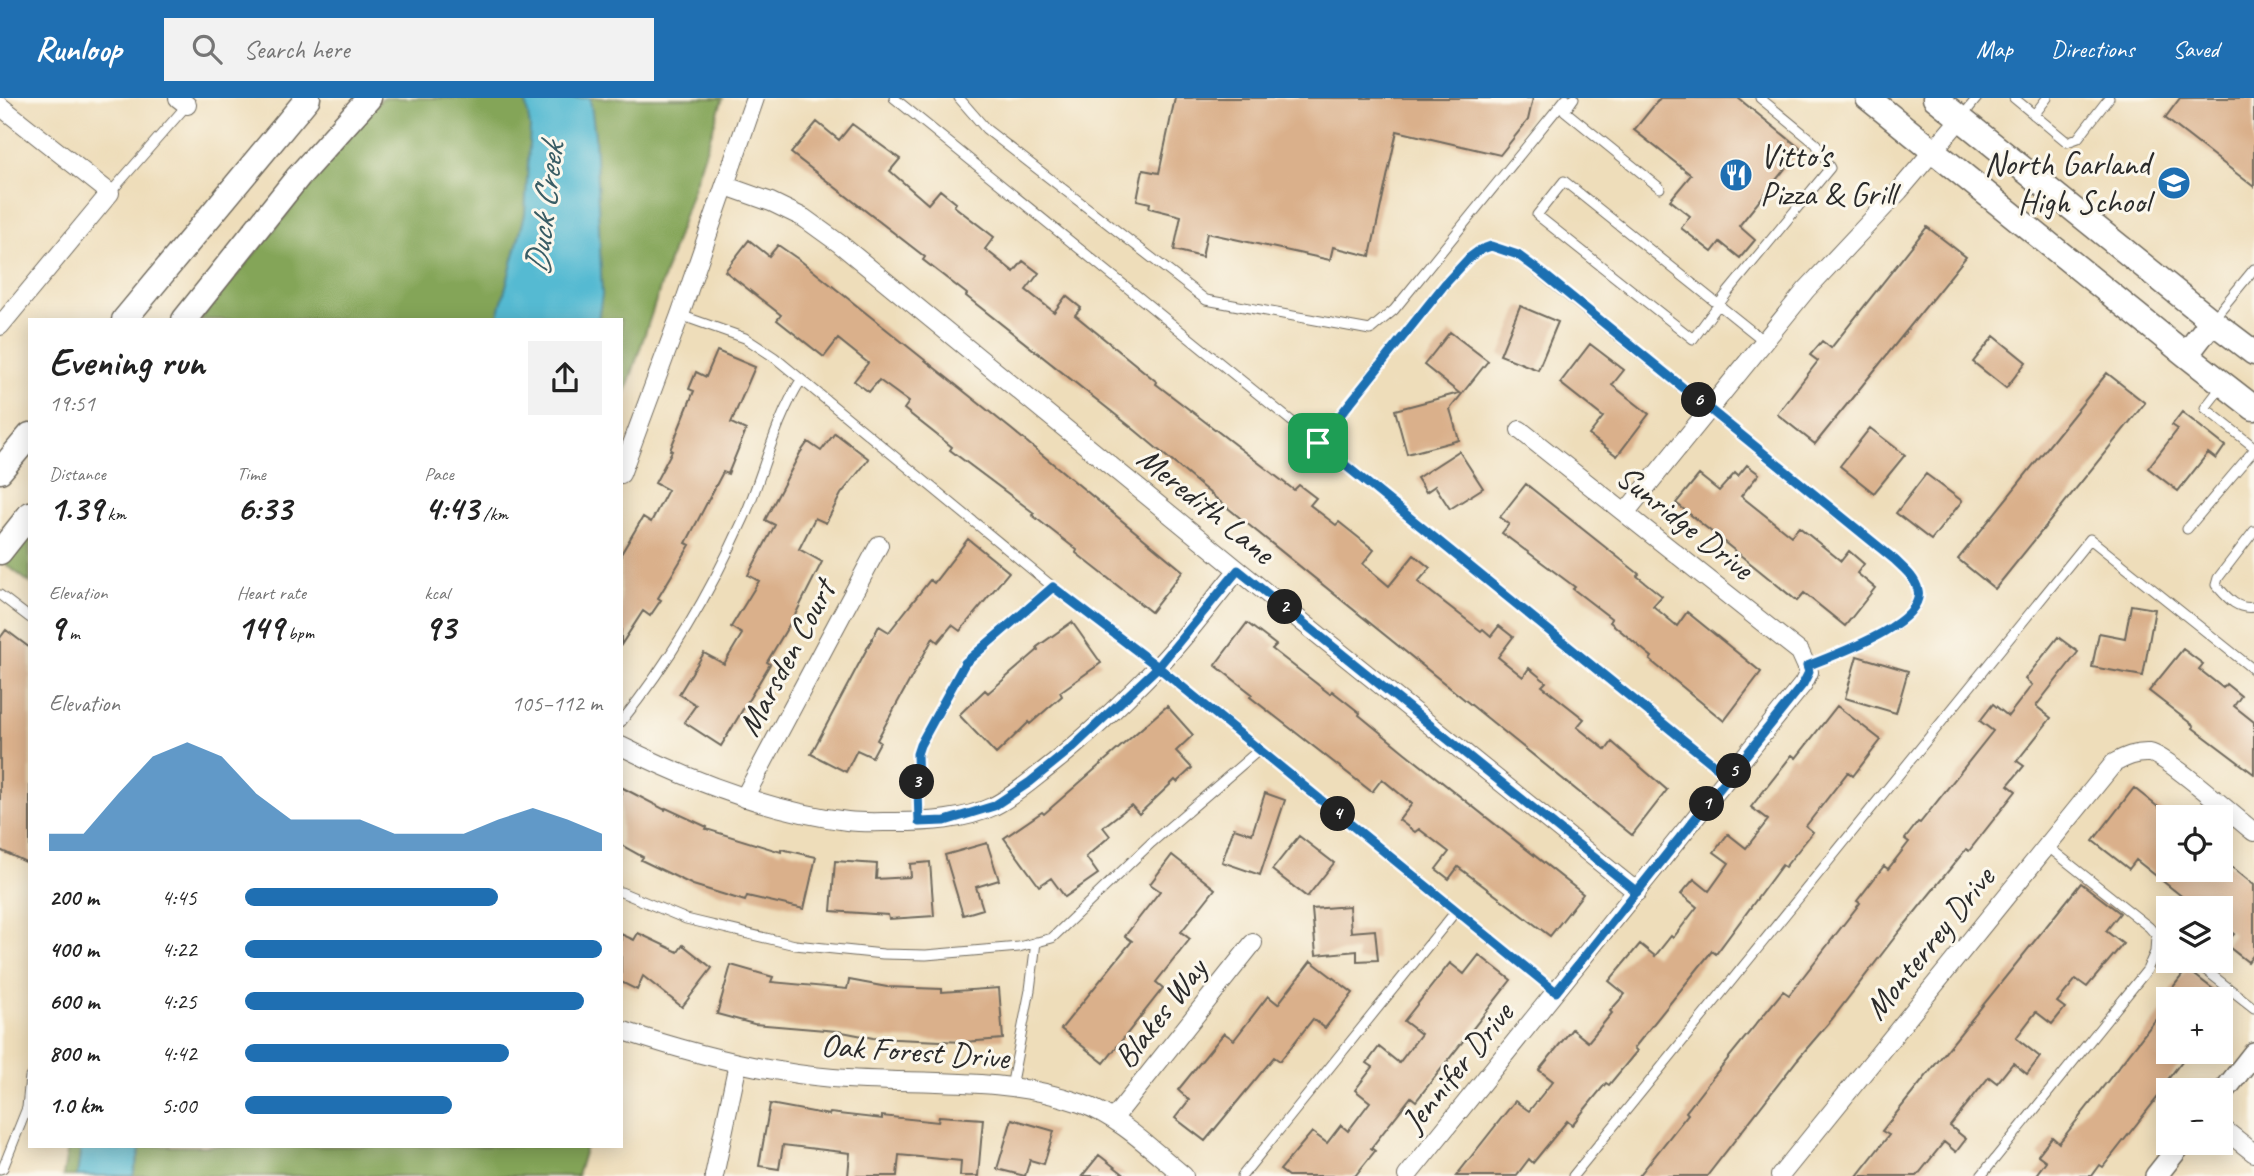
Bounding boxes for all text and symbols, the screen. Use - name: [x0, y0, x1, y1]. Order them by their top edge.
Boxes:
- search box: [164, 18, 654, 81]
- text: Runloop: [35, 28, 122, 70]
- icon: search: [188, 30, 226, 68]
- text: Search here: [244, 33, 349, 66]
- text: Map: [1976, 34, 2013, 64]
- text: Directions: [2051, 34, 2134, 64]
- text: Saved: [2172, 34, 2219, 64]
- water label: Duck Creek: [514, 135, 575, 277]
- place label: Vitto's Pizza & Grill: [1760, 135, 1901, 215]
- place label: North Garland High School: [1984, 143, 2155, 223]
- restaurant icon: Vitto's Pizza & Grill: [1717, 156, 1755, 194]
- school or university icon: North Garland High School: [2155, 164, 2193, 202]
- text: Evening run: [49, 339, 205, 386]
- button: share: [528, 341, 602, 415]
- pin: 6: [1682, 382, 1716, 418]
- text: 6: [1694, 387, 1703, 411]
- text: 19:51: [49, 389, 95, 418]
- pin: [1288, 413, 1348, 473]
- icon: arrive: [1299, 424, 1337, 462]
- street label: Meredith Lane: [1129, 437, 1285, 575]
- street label: Sunridge Drive: [1608, 455, 1764, 590]
- text: Distance: [49, 462, 106, 486]
- text: Time: [237, 462, 266, 486]
- text: Pace: [424, 462, 454, 486]
- text: 1.39: [49, 486, 103, 531]
- text: 6:33: [237, 486, 292, 531]
- text: 4:43: [424, 486, 479, 531]
- text: km: [103, 502, 126, 526]
- text: /km: [479, 502, 508, 526]
- street label: Marsden Court: [728, 569, 846, 743]
- text: Elevation: [49, 581, 107, 605]
- text: Heart rate: [237, 581, 306, 605]
- text: kcal: [424, 581, 449, 605]
- pin: 2: [1268, 589, 1302, 624]
- text: 2: [1280, 594, 1289, 618]
- text: 9: [49, 605, 64, 650]
- text: 149: [237, 605, 284, 650]
- text: 93: [424, 605, 455, 650]
- text: m: [64, 621, 80, 645]
- text: bpm: [284, 621, 314, 645]
- text: Elevation: [49, 689, 120, 718]
- text: 105–112 m: [511, 689, 602, 718]
- pin: 5: [1716, 754, 1752, 788]
- text: 5: [1729, 758, 1738, 782]
- pin: 3: [900, 764, 934, 800]
- text: 3: [912, 769, 921, 793]
- pin: 1: [1690, 786, 1724, 822]
- text: 1: [1702, 791, 1711, 815]
- pin: 4: [1320, 796, 1356, 832]
- text: 4: [1333, 801, 1342, 825]
- map controls: [2156, 805, 2233, 1155]
- button: locate: [2156, 805, 2233, 882]
- street label: Monterrey Drive: [1855, 856, 2005, 1028]
- text: 200 m: [49, 883, 99, 912]
- text: 4:45: [161, 883, 197, 912]
- button: layers: [2156, 896, 2233, 973]
- text: 400 m: [49, 935, 99, 964]
- text: 4:22: [161, 935, 197, 964]
- street label: Blakes Way: [1104, 947, 1218, 1076]
- text: 600 m: [49, 987, 99, 1016]
- text: 4:25: [161, 987, 197, 1016]
- button: +: [2156, 987, 2233, 1064]
- street label: Jennifer Drive: [1391, 992, 1524, 1142]
- street label: Oak Forest Drive: [820, 1023, 1013, 1079]
- text: 800 m: [49, 1039, 99, 1068]
- text: 4:42: [161, 1039, 197, 1068]
- button: −: [2156, 1078, 2233, 1155]
- text: 1.0 km: [49, 1091, 103, 1120]
- text: 5:00: [161, 1091, 197, 1120]

